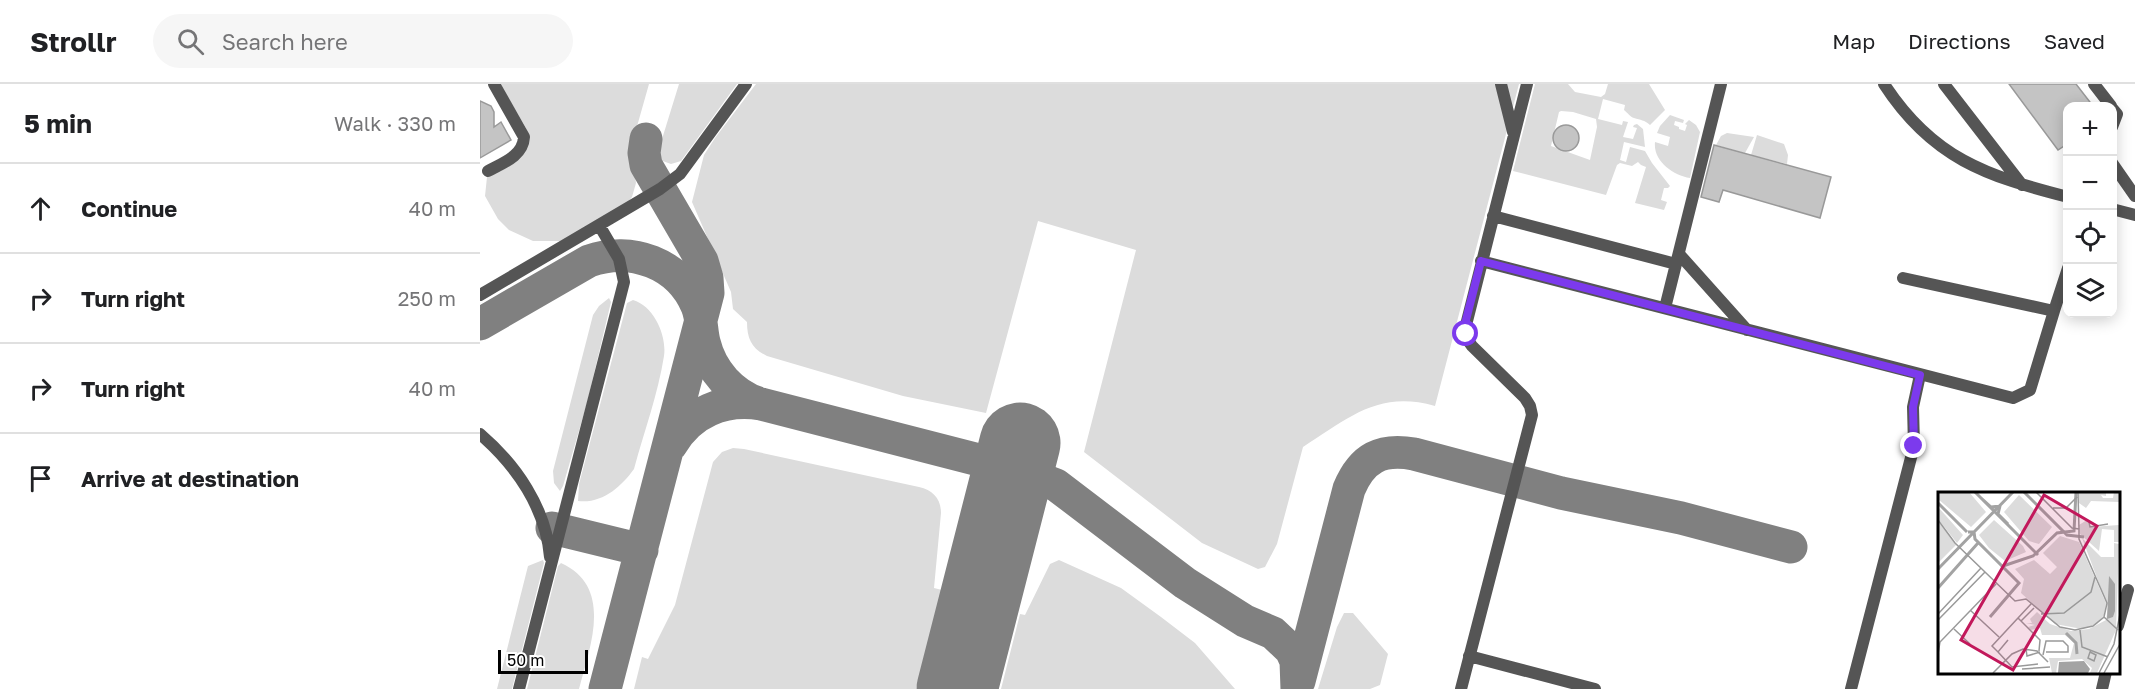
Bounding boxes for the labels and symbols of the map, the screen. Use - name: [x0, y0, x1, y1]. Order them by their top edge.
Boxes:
- route start: [1452, 320, 1478, 346]
- route end: [1900, 432, 1926, 458]
- inset map: [1938, 492, 2120, 674]
- scale bar: [498, 647, 588, 674]

